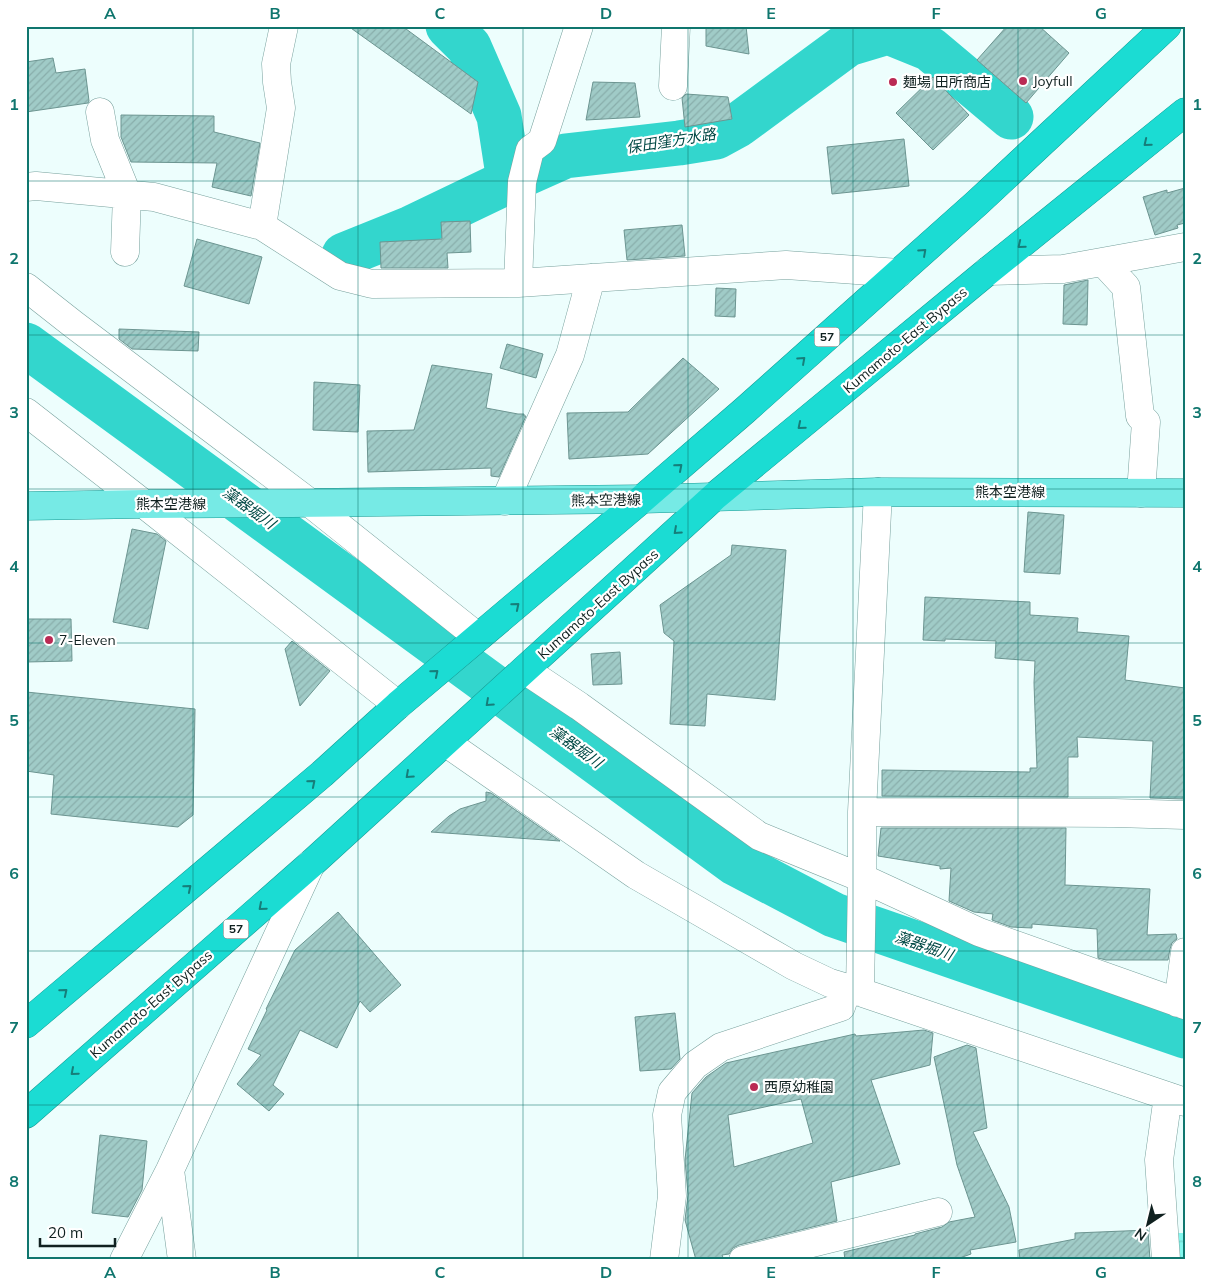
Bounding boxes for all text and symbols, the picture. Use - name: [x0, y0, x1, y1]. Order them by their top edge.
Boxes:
- text: A: [104, 3, 116, 23]
- text: B: [269, 3, 281, 23]
- text: C: [435, 3, 446, 23]
- text: D: [600, 3, 612, 23]
- text: E: [766, 3, 776, 23]
- text: F: [931, 3, 941, 23]
- text: G: [1095, 3, 1107, 23]
- place label: Joyfull: [1033, 72, 1073, 90]
- place label: 麺場 田所商店: [903, 73, 991, 91]
- marker: Joyfull: [1017, 75, 1029, 87]
- marker: 麺場 田所商店: [887, 76, 899, 88]
- text: 1: [9, 94, 19, 114]
- text: 1: [1192, 94, 1202, 114]
- water label: 保田窪方水路: [625, 124, 719, 157]
- one-way arrow: [1144, 137, 1153, 145]
- one-way arrow: [1017, 239, 1026, 248]
- text: 2: [9, 248, 19, 268]
- text: 2: [1192, 248, 1202, 268]
- one-way arrow: [917, 249, 926, 258]
- street label: Kumamoto-East Bypass: [839, 283, 971, 397]
- road number: 57: [814, 328, 840, 347]
- one-way arrow: [796, 357, 805, 366]
- text: 3: [9, 402, 19, 422]
- text: 3: [1192, 402, 1202, 422]
- one-way arrow: [797, 420, 806, 429]
- one-way arrow: [674, 464, 683, 473]
- water label: 藻器堀川: [219, 482, 281, 534]
- street label: 熊本空港線: [975, 483, 1045, 501]
- street label: 熊本空港線: [571, 490, 641, 510]
- street label: 熊本空港線: [136, 495, 206, 513]
- one-way arrow: [674, 525, 683, 534]
- street label: Kumamoto-East Bypass: [534, 545, 662, 663]
- text: 4: [9, 556, 19, 576]
- text: 4: [1192, 556, 1202, 576]
- one-way arrow: [510, 603, 519, 612]
- place label: 7-Eleven: [59, 631, 116, 649]
- marker: 7-Eleven: [43, 634, 55, 646]
- one-way arrow: [430, 670, 439, 679]
- one-way arrow: [485, 697, 494, 706]
- text: 5: [9, 710, 19, 730]
- text: 5: [1192, 710, 1202, 730]
- water label: 藻器堀川: [546, 721, 608, 773]
- one-way arrow: [405, 769, 414, 778]
- one-way arrow: [306, 780, 315, 788]
- text: 6: [9, 863, 19, 883]
- text: 6: [1192, 863, 1202, 883]
- one-way arrow: [182, 884, 191, 893]
- one-way arrow: [258, 901, 267, 910]
- road number: 57: [224, 920, 248, 939]
- water label: 藻器堀川: [893, 927, 958, 965]
- street label: Kumamoto-East Bypass: [86, 946, 216, 1062]
- one-way arrow: [58, 989, 67, 998]
- text: 7: [9, 1017, 19, 1037]
- text: 7: [1192, 1017, 1202, 1037]
- one-way arrow: [71, 1066, 80, 1075]
- place label: 西原幼稚園: [764, 1078, 834, 1096]
- marker: 西原幼稚園: [748, 1081, 760, 1093]
- text: 8: [9, 1171, 19, 1191]
- text: 8: [1192, 1171, 1202, 1191]
- north arrow: [1124, 1198, 1174, 1248]
- scale bar: [40, 1216, 115, 1248]
- text: 20 m: [48, 1223, 83, 1242]
- text: N: [1131, 1224, 1150, 1245]
- text: A: [104, 1262, 116, 1282]
- text: B: [269, 1262, 281, 1282]
- text: C: [435, 1262, 446, 1282]
- text: D: [600, 1262, 612, 1282]
- text: E: [766, 1262, 776, 1282]
- text: F: [931, 1262, 941, 1282]
- text: G: [1095, 1262, 1107, 1282]

